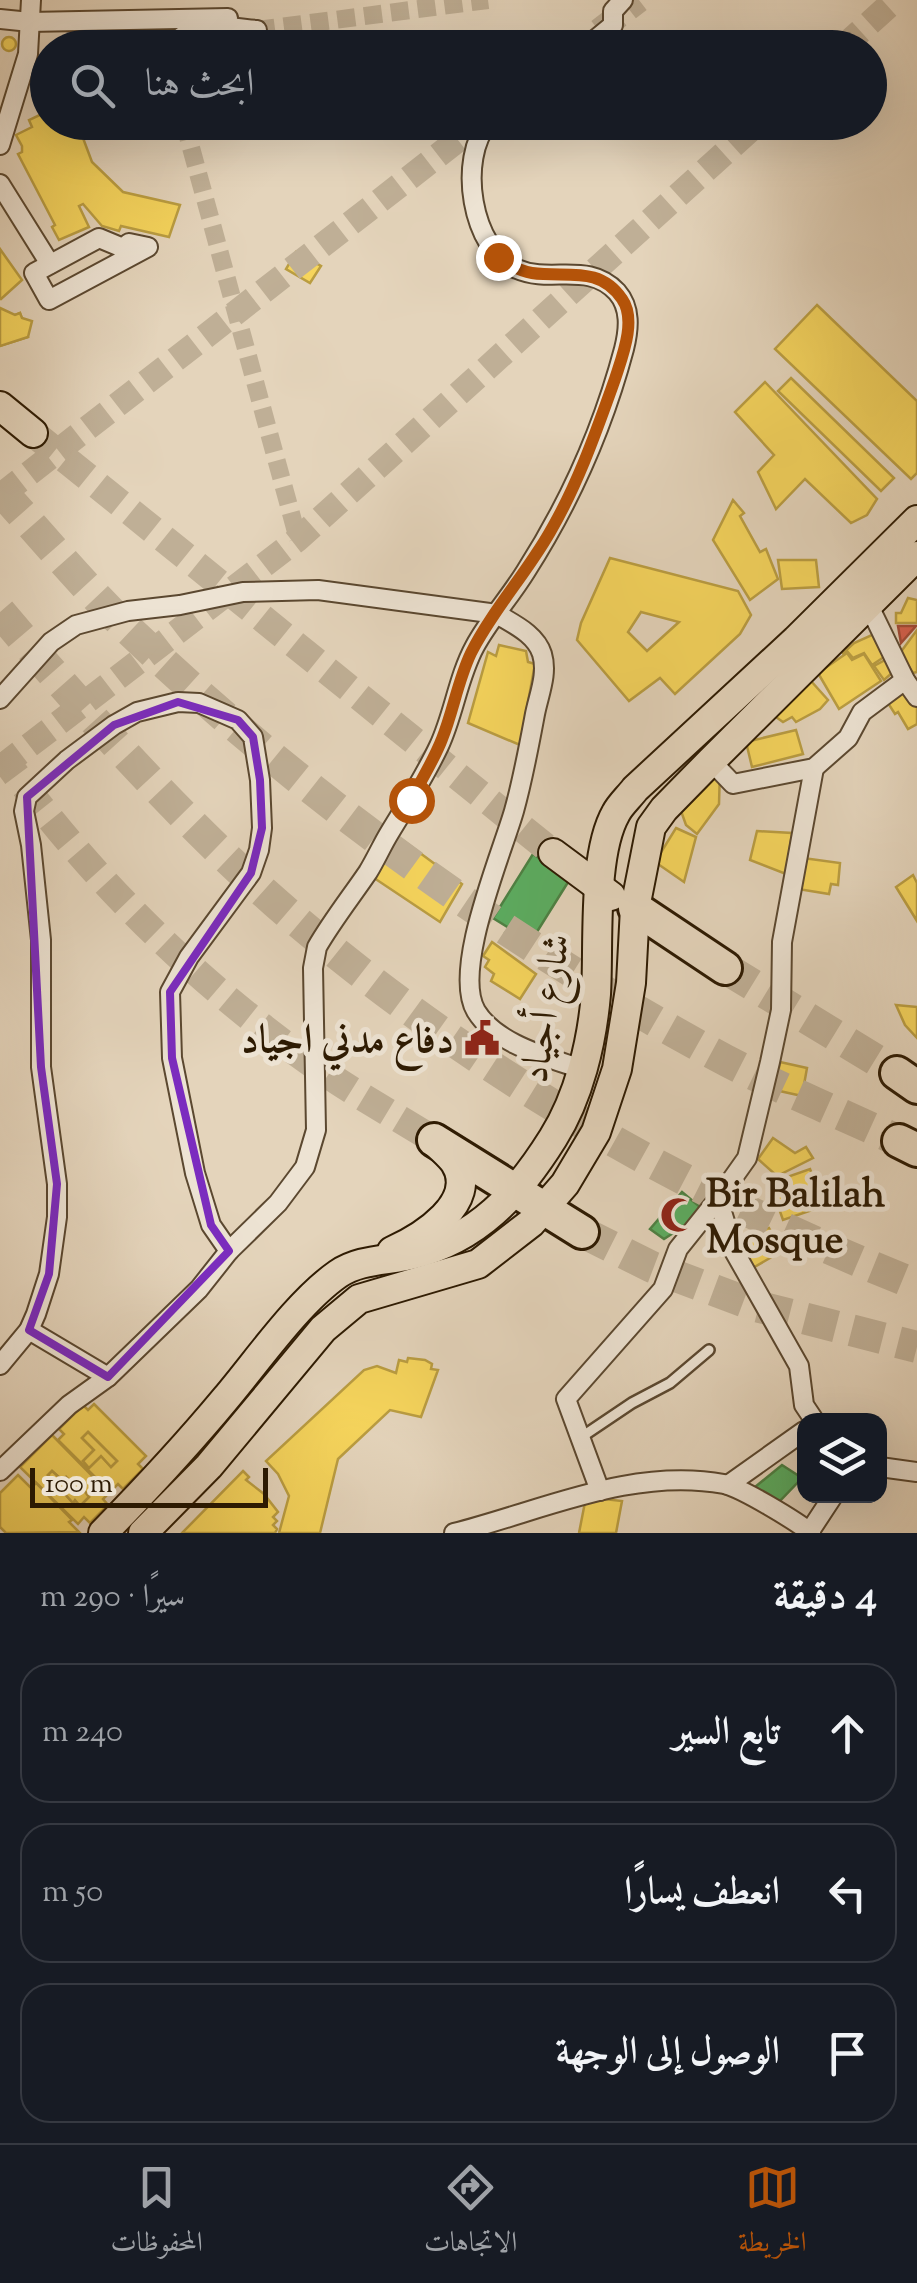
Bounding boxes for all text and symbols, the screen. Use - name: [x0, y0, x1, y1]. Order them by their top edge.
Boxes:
- search box: [30, 30, 887, 140]
- icon: search: [65, 58, 120, 113]
- text: ابحث هنا: [145, 59, 254, 113]
- route end: [476, 235, 522, 281]
- route start: [389, 778, 435, 824]
- street label: شارع أجياد: [505, 929, 589, 1088]
- place label: دفاع مدني اجياد: [241, 1014, 454, 1071]
- public building icon: دفاع مدني اجياد: [463, 1019, 501, 1057]
- place label: Bir Balilah Mosque: [706, 1168, 886, 1271]
- mosque icon: Bir Balilah Mosque: [659, 1196, 697, 1234]
- map controls: [797, 1413, 887, 1503]
- button: layers: [797, 1413, 887, 1503]
- scale bar: [30, 1463, 268, 1508]
- text: 100 m: [45, 1465, 113, 1505]
- text: 4 دقيقة: [774, 1568, 877, 1628]
- text: سيرًا · 290 m: [40, 1575, 185, 1621]
- icon: ahead: [820, 1706, 875, 1761]
- text: تابع السير: [673, 1707, 780, 1761]
- text: 240 m: [42, 1710, 123, 1756]
- icon: left: [820, 1866, 875, 1921]
- text: انعطف يسارًا: [624, 1867, 780, 1921]
- text: 50 m: [42, 1870, 103, 1916]
- icon: arrive: [820, 2026, 875, 2081]
- text: الوصول إلى الوجهة: [556, 2027, 780, 2081]
- tab: المحفوظات: [111, 2160, 203, 2269]
- tab: الاتجاهات: [424, 2160, 517, 2269]
- tab: الخريطة: [738, 2160, 806, 2269]

